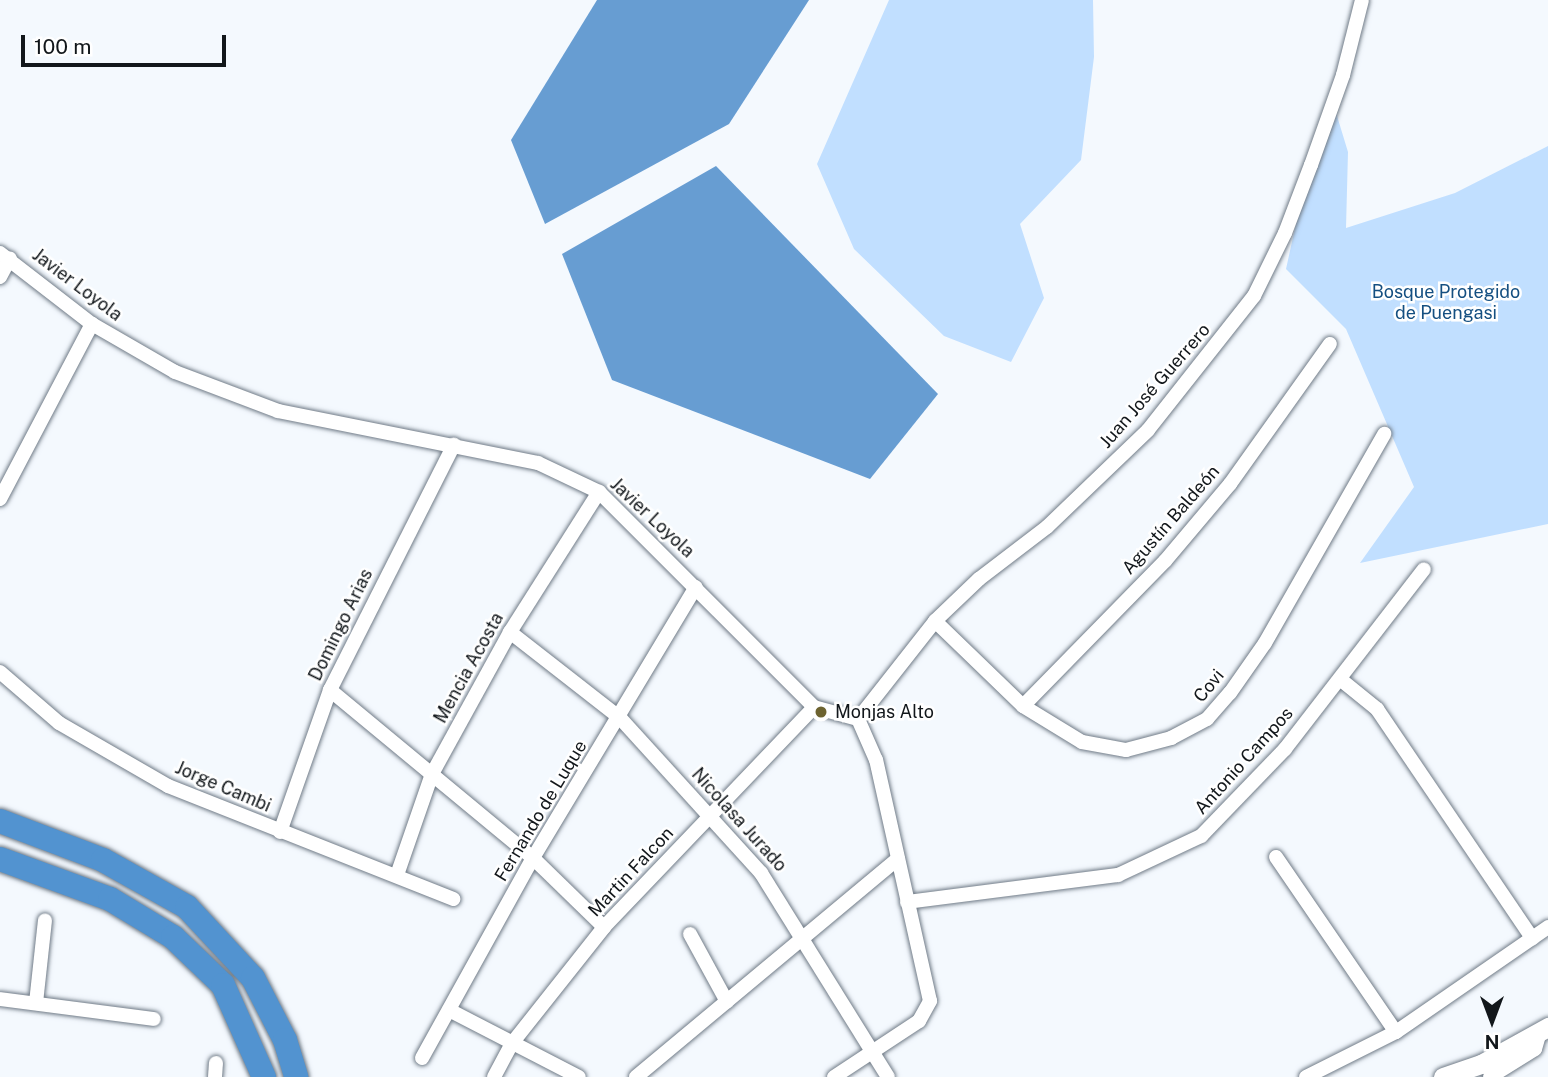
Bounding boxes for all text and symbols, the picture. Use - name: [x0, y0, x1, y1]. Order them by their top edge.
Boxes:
- scale bar: [24, 21, 229, 65]
- text: 100 m: [34, 34, 91, 59]
- street label: Javier Loyola: [28, 244, 126, 326]
- park label: Bosque Protegido de Puengasi: [1372, 282, 1520, 324]
- street label: Juan José Guerrero: [1095, 319, 1215, 453]
- street label: Agustín Baldeón: [1118, 461, 1224, 579]
- street label: Javier Loyola: [606, 474, 698, 562]
- street label: Domingo Arias: [305, 565, 377, 685]
- street label: Mencia Acosta: [430, 609, 508, 727]
- street label: Covi: [1189, 665, 1229, 707]
- place label: Monjas Alto: [835, 701, 934, 723]
- street label: Antonio Campos: [1190, 703, 1298, 819]
- marker: Monjas Alto: [813, 704, 829, 720]
- street label: Fernando de Luque: [490, 736, 592, 886]
- street label: Jorge Cambi: [172, 757, 274, 817]
- street label: Nicolasa Jurado: [687, 764, 791, 876]
- street label: Martin Falcon: [584, 823, 678, 921]
- north arrow: [1457, 986, 1527, 1056]
- text: N: [1485, 1031, 1499, 1053]

